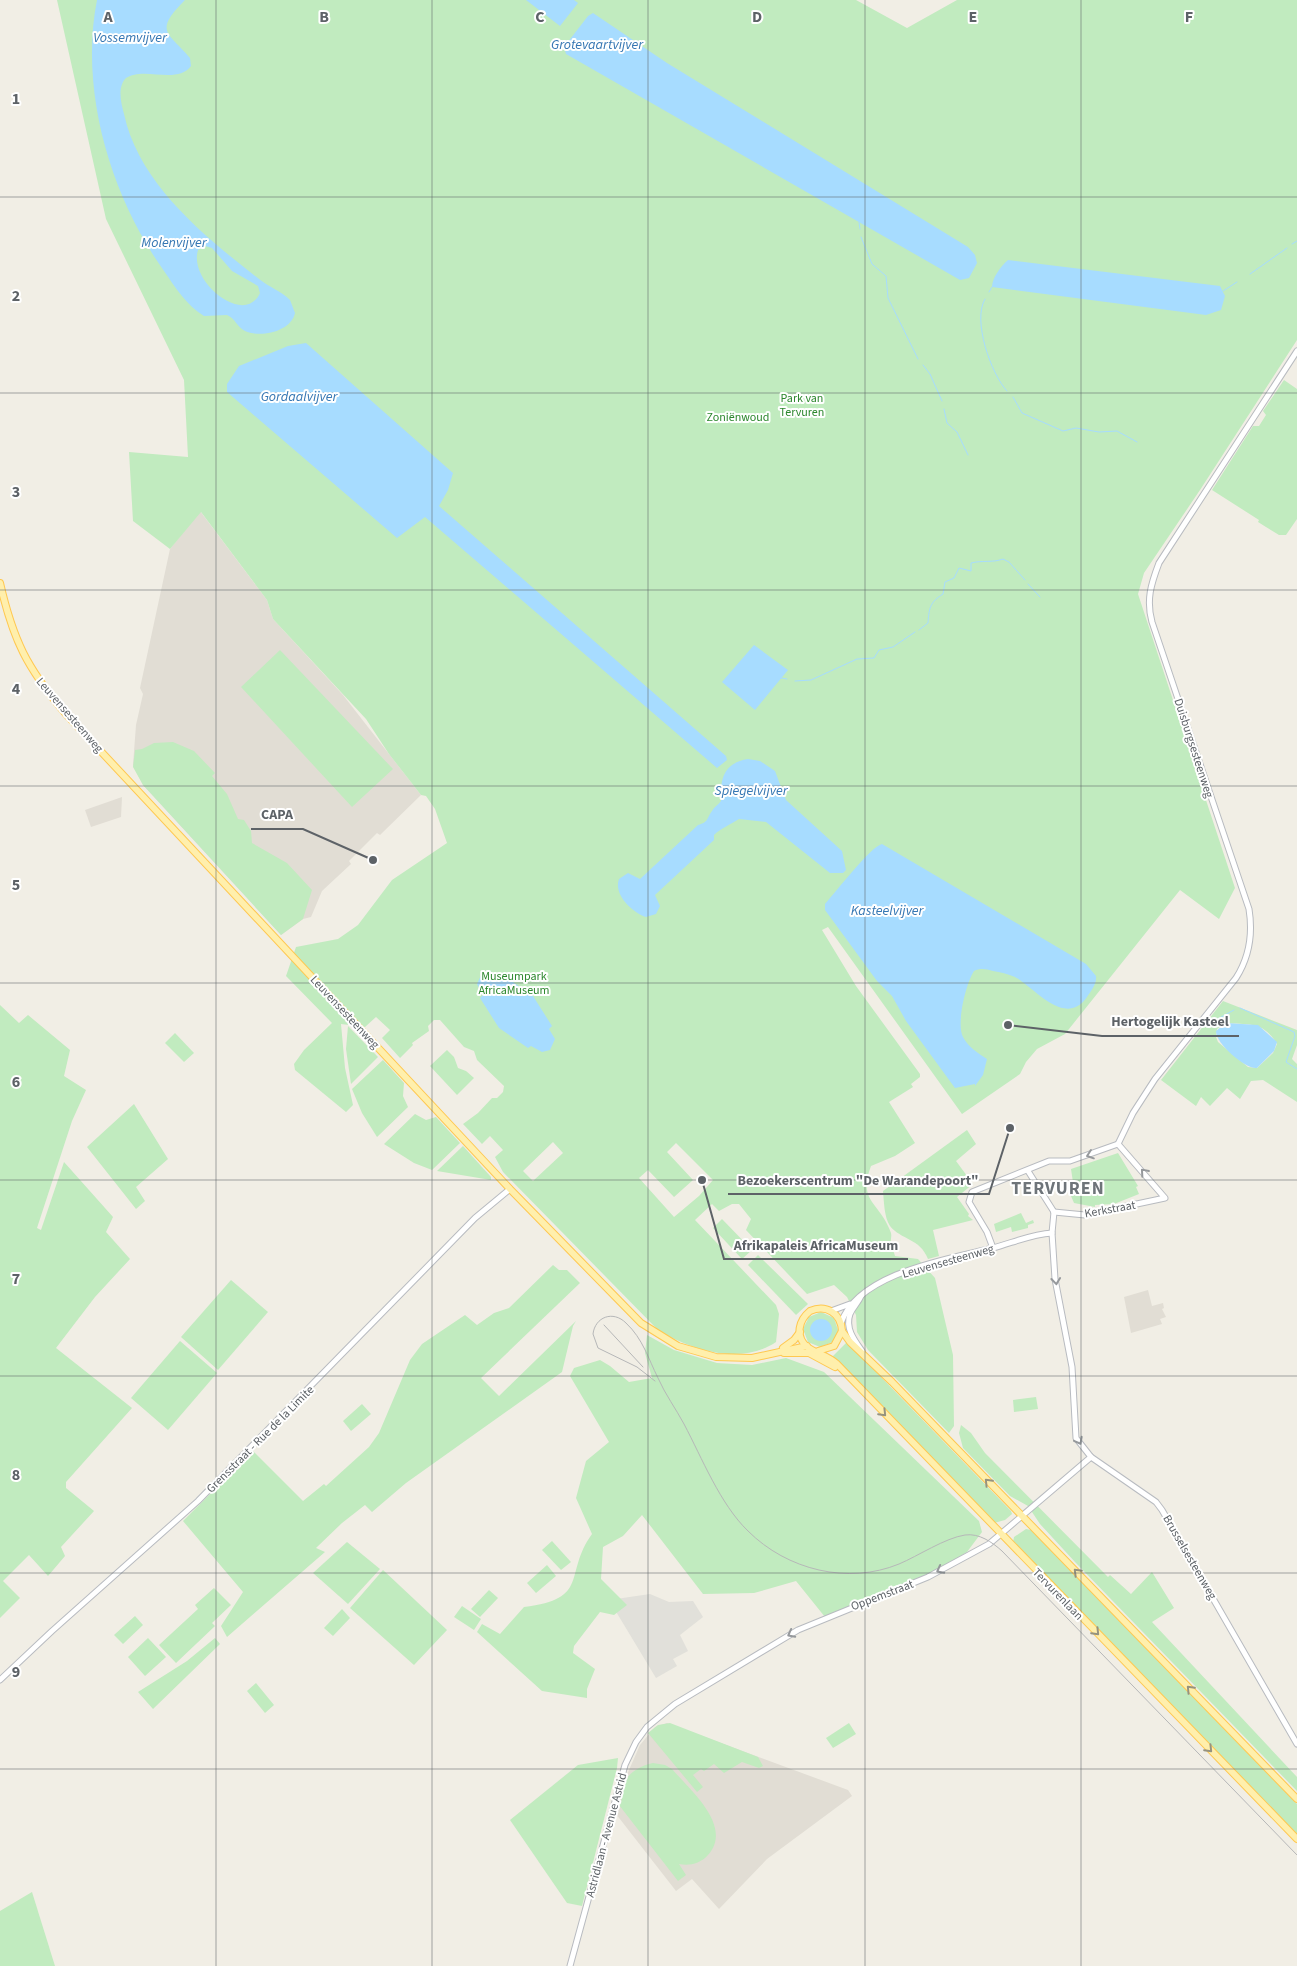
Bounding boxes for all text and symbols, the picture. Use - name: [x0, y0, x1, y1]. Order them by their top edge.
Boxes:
- text: A: [102, 6, 113, 28]
- text: B: [319, 6, 329, 28]
- text: C: [535, 6, 545, 28]
- text: D: [752, 6, 762, 28]
- text: E: [969, 6, 977, 28]
- text: F: [1185, 6, 1193, 28]
- water label: Vossemvijver: [93, 28, 168, 48]
- water label: Grotevaartvijver: [551, 35, 644, 55]
- text: 1: [12, 88, 20, 110]
- water label: Molenvijver: [141, 233, 208, 253]
- text: 2: [12, 285, 20, 307]
- water label: Gordaalvijver: [261, 387, 339, 407]
- park label: Park van Tervuren: [780, 390, 824, 421]
- park label: Zoniënwoud: [706, 409, 770, 426]
- text: 3: [12, 481, 20, 503]
- street label: Leuvensesteenweg: [32, 674, 107, 757]
- text: 4: [12, 678, 21, 700]
- street label: Duisburgsesteenweg: [1169, 696, 1218, 800]
- water label: Spiegelvijver: [715, 781, 789, 801]
- callout: CAPA: [251, 800, 303, 829]
- text: CAPA: [261, 805, 294, 825]
- text: 5: [12, 874, 20, 896]
- water label: Kasteelvijver: [851, 901, 925, 921]
- park label: Museumpark AfricaMuseum: [478, 968, 550, 999]
- street label: Leuvensesteenweg: [306, 972, 383, 1053]
- callout: Hertogelijk Kasteel: [1102, 1007, 1239, 1036]
- text: Hertogelijk Kasteel: [1111, 1012, 1229, 1032]
- text: 6: [12, 1071, 20, 1093]
- one-way arrow: [1086, 1149, 1094, 1159]
- callout: Bezoekerscentrum "De Warandepoort": [728, 1165, 989, 1194]
- one-way arrow: [1141, 1169, 1150, 1178]
- text: Bezoekerscentrum "De Warandepoort": [737, 1171, 979, 1191]
- district label: TERVUREN: [1011, 1176, 1105, 1201]
- street label: Kerkstraat: [1083, 1197, 1137, 1222]
- callout: Afrikapaleis AfricaMuseum: [724, 1230, 908, 1259]
- text: Afrikapaleis AfricaMuseum: [733, 1236, 898, 1256]
- street label: Leuvensesteenweg: [900, 1240, 996, 1283]
- text: 7: [12, 1268, 20, 1290]
- one-way arrow: [1050, 1278, 1061, 1286]
- street label: Grensstraat - Rue de la Limite: [203, 1382, 318, 1497]
- one-way arrow: [877, 1408, 886, 1417]
- one-way arrow: [1073, 1436, 1083, 1445]
- text: 8: [12, 1464, 20, 1486]
- one-way arrow: [985, 1479, 994, 1488]
- street label: Brusselsesteenweg: [1158, 1512, 1221, 1603]
- one-way arrow: [937, 1564, 946, 1574]
- street label: Tervurenlaan: [1028, 1565, 1087, 1624]
- one-way arrow: [1074, 1569, 1083, 1578]
- street label: Oppemstraat: [848, 1576, 916, 1615]
- one-way arrow: [1090, 1627, 1099, 1636]
- one-way arrow: [787, 1628, 796, 1638]
- text: 9: [12, 1661, 20, 1683]
- one-way arrow: [1187, 1686, 1196, 1695]
- one-way arrow: [1203, 1743, 1212, 1752]
- street label: Astridlaan - Avenue Astrid: [582, 1771, 631, 1899]

